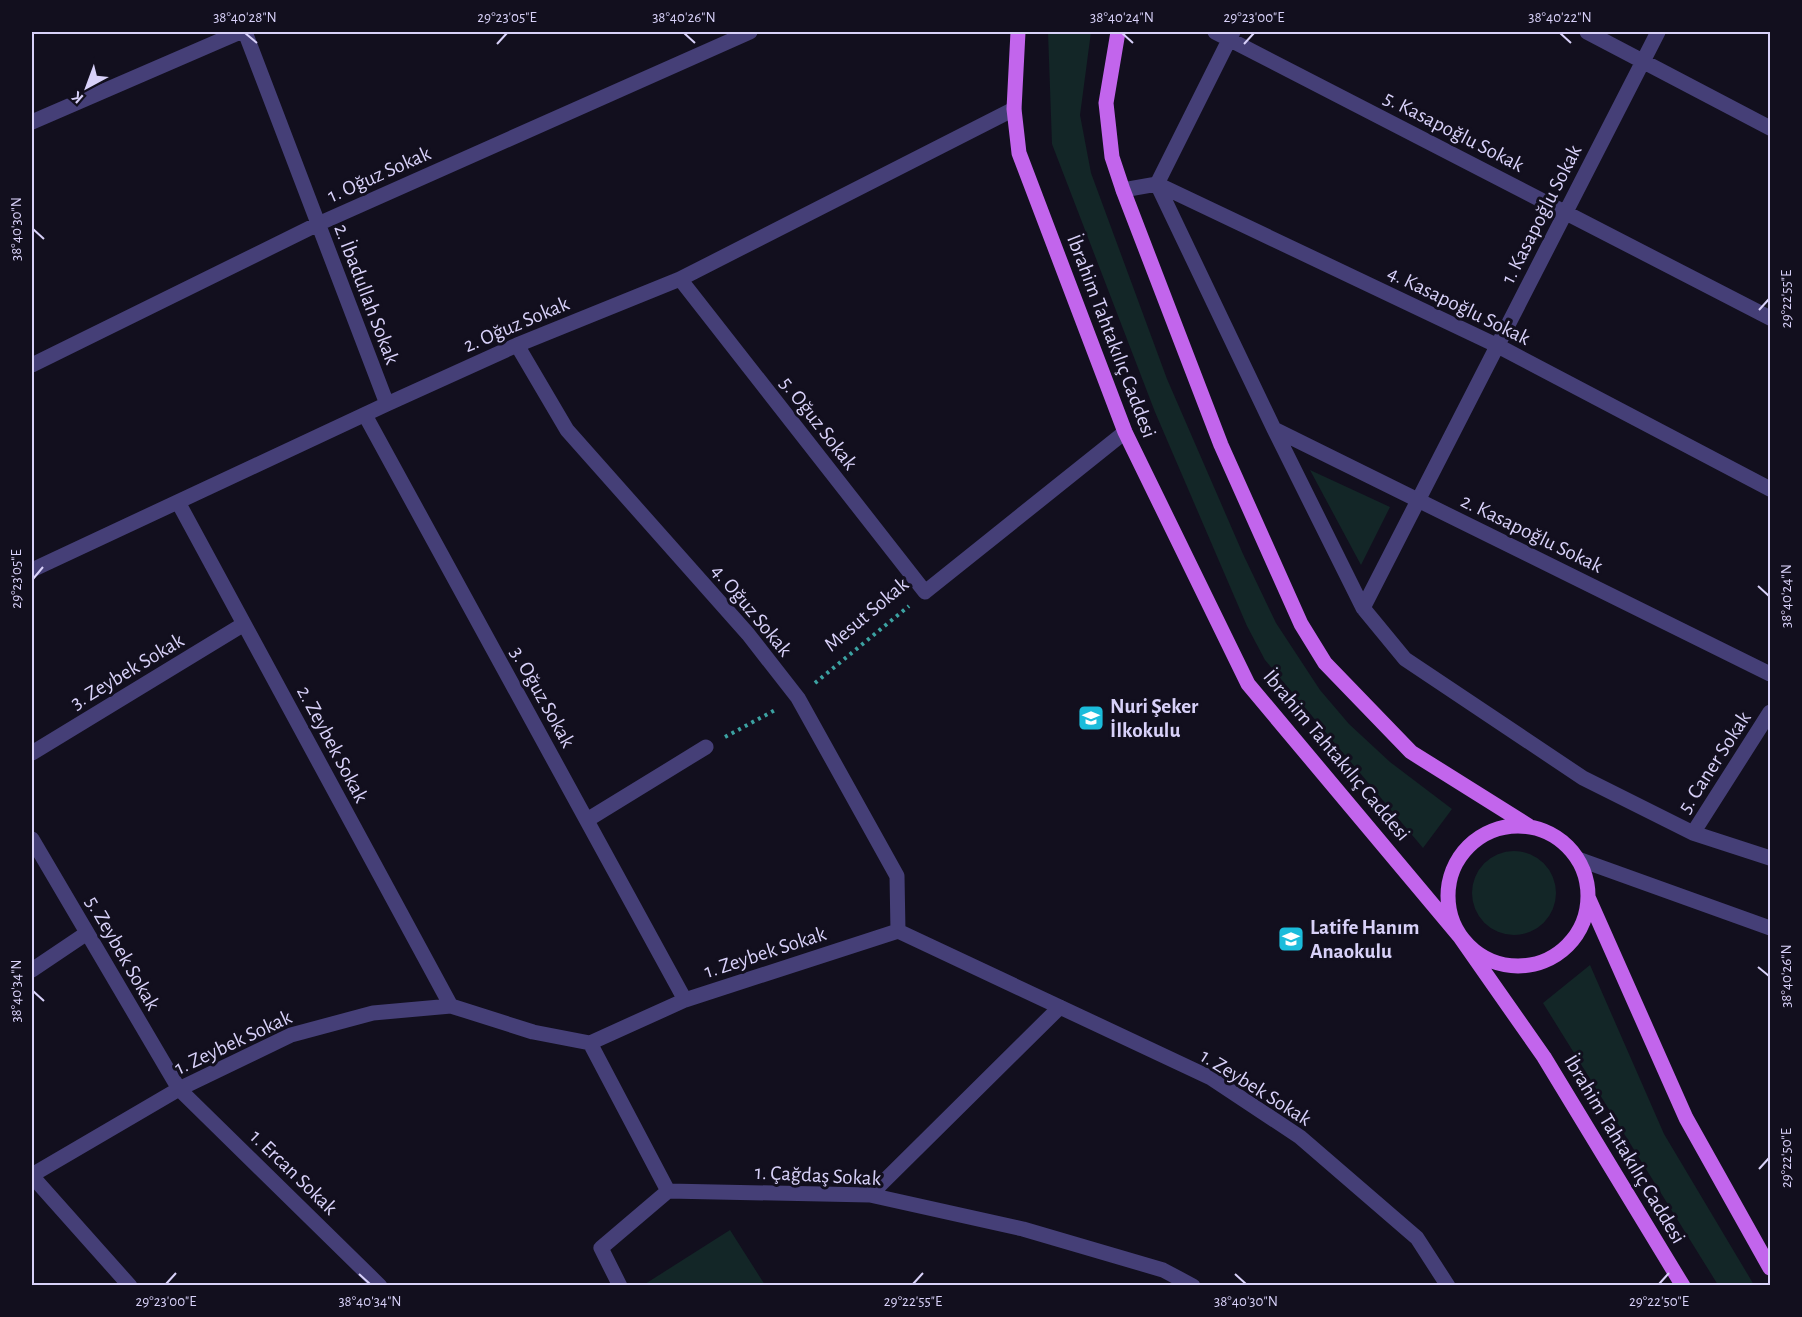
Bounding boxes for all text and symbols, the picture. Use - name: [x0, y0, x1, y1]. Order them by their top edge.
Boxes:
- text: 38°40'28"N: [213, 10, 277, 25]
- text: 29°23'05"E: [477, 10, 537, 25]
- text: 38°40'26"N: [652, 10, 716, 25]
- text: 38°40'24"N: [1090, 10, 1154, 25]
- text: 29°23'00"E: [1223, 10, 1285, 25]
- text: 38°40'22"N: [1528, 10, 1592, 25]
- north arrow: [57, 57, 117, 117]
- street label: 5. Kasapoğlu Sokak: [1380, 87, 1528, 176]
- text: K: [69, 88, 87, 107]
- street label: 1. Kasapoğlu Sokak: [1497, 141, 1586, 287]
- street label: 1. Oğuz Sokak: [325, 142, 434, 206]
- text: 38°40'30"N: [9, 197, 24, 261]
- street label: 2. İbadullah Sokak: [330, 221, 404, 367]
- street label: İbrahim Tahtakılıç Caddesi: [1063, 231, 1161, 441]
- street label: 4. Kasapoğlu Sokak: [1384, 262, 1534, 349]
- text: 29°22'55"E: [1779, 270, 1794, 328]
- street label: 2. Oğuz Sokak: [460, 293, 572, 356]
- street label: 5. Oğuz Sokak: [776, 373, 862, 474]
- street label: 2. Kasapoğlu Sokak: [1457, 490, 1606, 577]
- text: 29°23'05"E: [9, 549, 24, 609]
- street label: 4. Oğuz Sokak: [707, 560, 796, 661]
- text: 38°40'24"N: [1779, 564, 1794, 628]
- street label: Mesut Sokak: [820, 573, 913, 655]
- street label: 3. Zeybek Sokak: [67, 629, 188, 713]
- street label: 3. Oğuz Sokak: [506, 643, 579, 751]
- street label: İbrahim Tahtakılıç Caddesi: [1259, 665, 1415, 845]
- street label: 2. Zeybek Sokak: [293, 682, 372, 806]
- place label: Nuri Şeker İlkokulu: [1110, 696, 1199, 741]
- school or university icon: Nuri Şeker İlkokulu: [1076, 703, 1106, 733]
- street label: 5. Caner Sokak: [1674, 707, 1755, 817]
- street label: 5. Zeybek Sokak: [81, 893, 164, 1014]
- place label: Latife Hanım Anaokulu: [1310, 917, 1419, 962]
- street label: 1. Zeybek Sokak: [702, 923, 829, 982]
- school or university icon: Latife Hanım Anaokulu: [1276, 924, 1306, 954]
- text: 38°40'26"N: [1779, 944, 1794, 1008]
- text: 38°40'34"N: [9, 959, 24, 1023]
- street label: 1. Zeybek Sokak: [171, 1006, 295, 1079]
- street label: 1. Zeybek Sokak: [1197, 1045, 1315, 1130]
- street label: İbrahim Tahtakılıç Caddesi: [1560, 1051, 1690, 1247]
- street label: 1. Ercan Sokak: [246, 1126, 342, 1219]
- text: 29°22'50"E: [1779, 1128, 1794, 1188]
- street label: 1. Çağdaş Sokak: [754, 1162, 882, 1189]
- text: 29°23'00"E: [135, 1294, 197, 1309]
- text: 38°40'34"N: [338, 1294, 402, 1309]
- text: 29°22'55"E: [884, 1294, 942, 1309]
- text: 38°40'30"N: [1214, 1294, 1278, 1309]
- text: 29°22'50"E: [1629, 1294, 1689, 1309]

